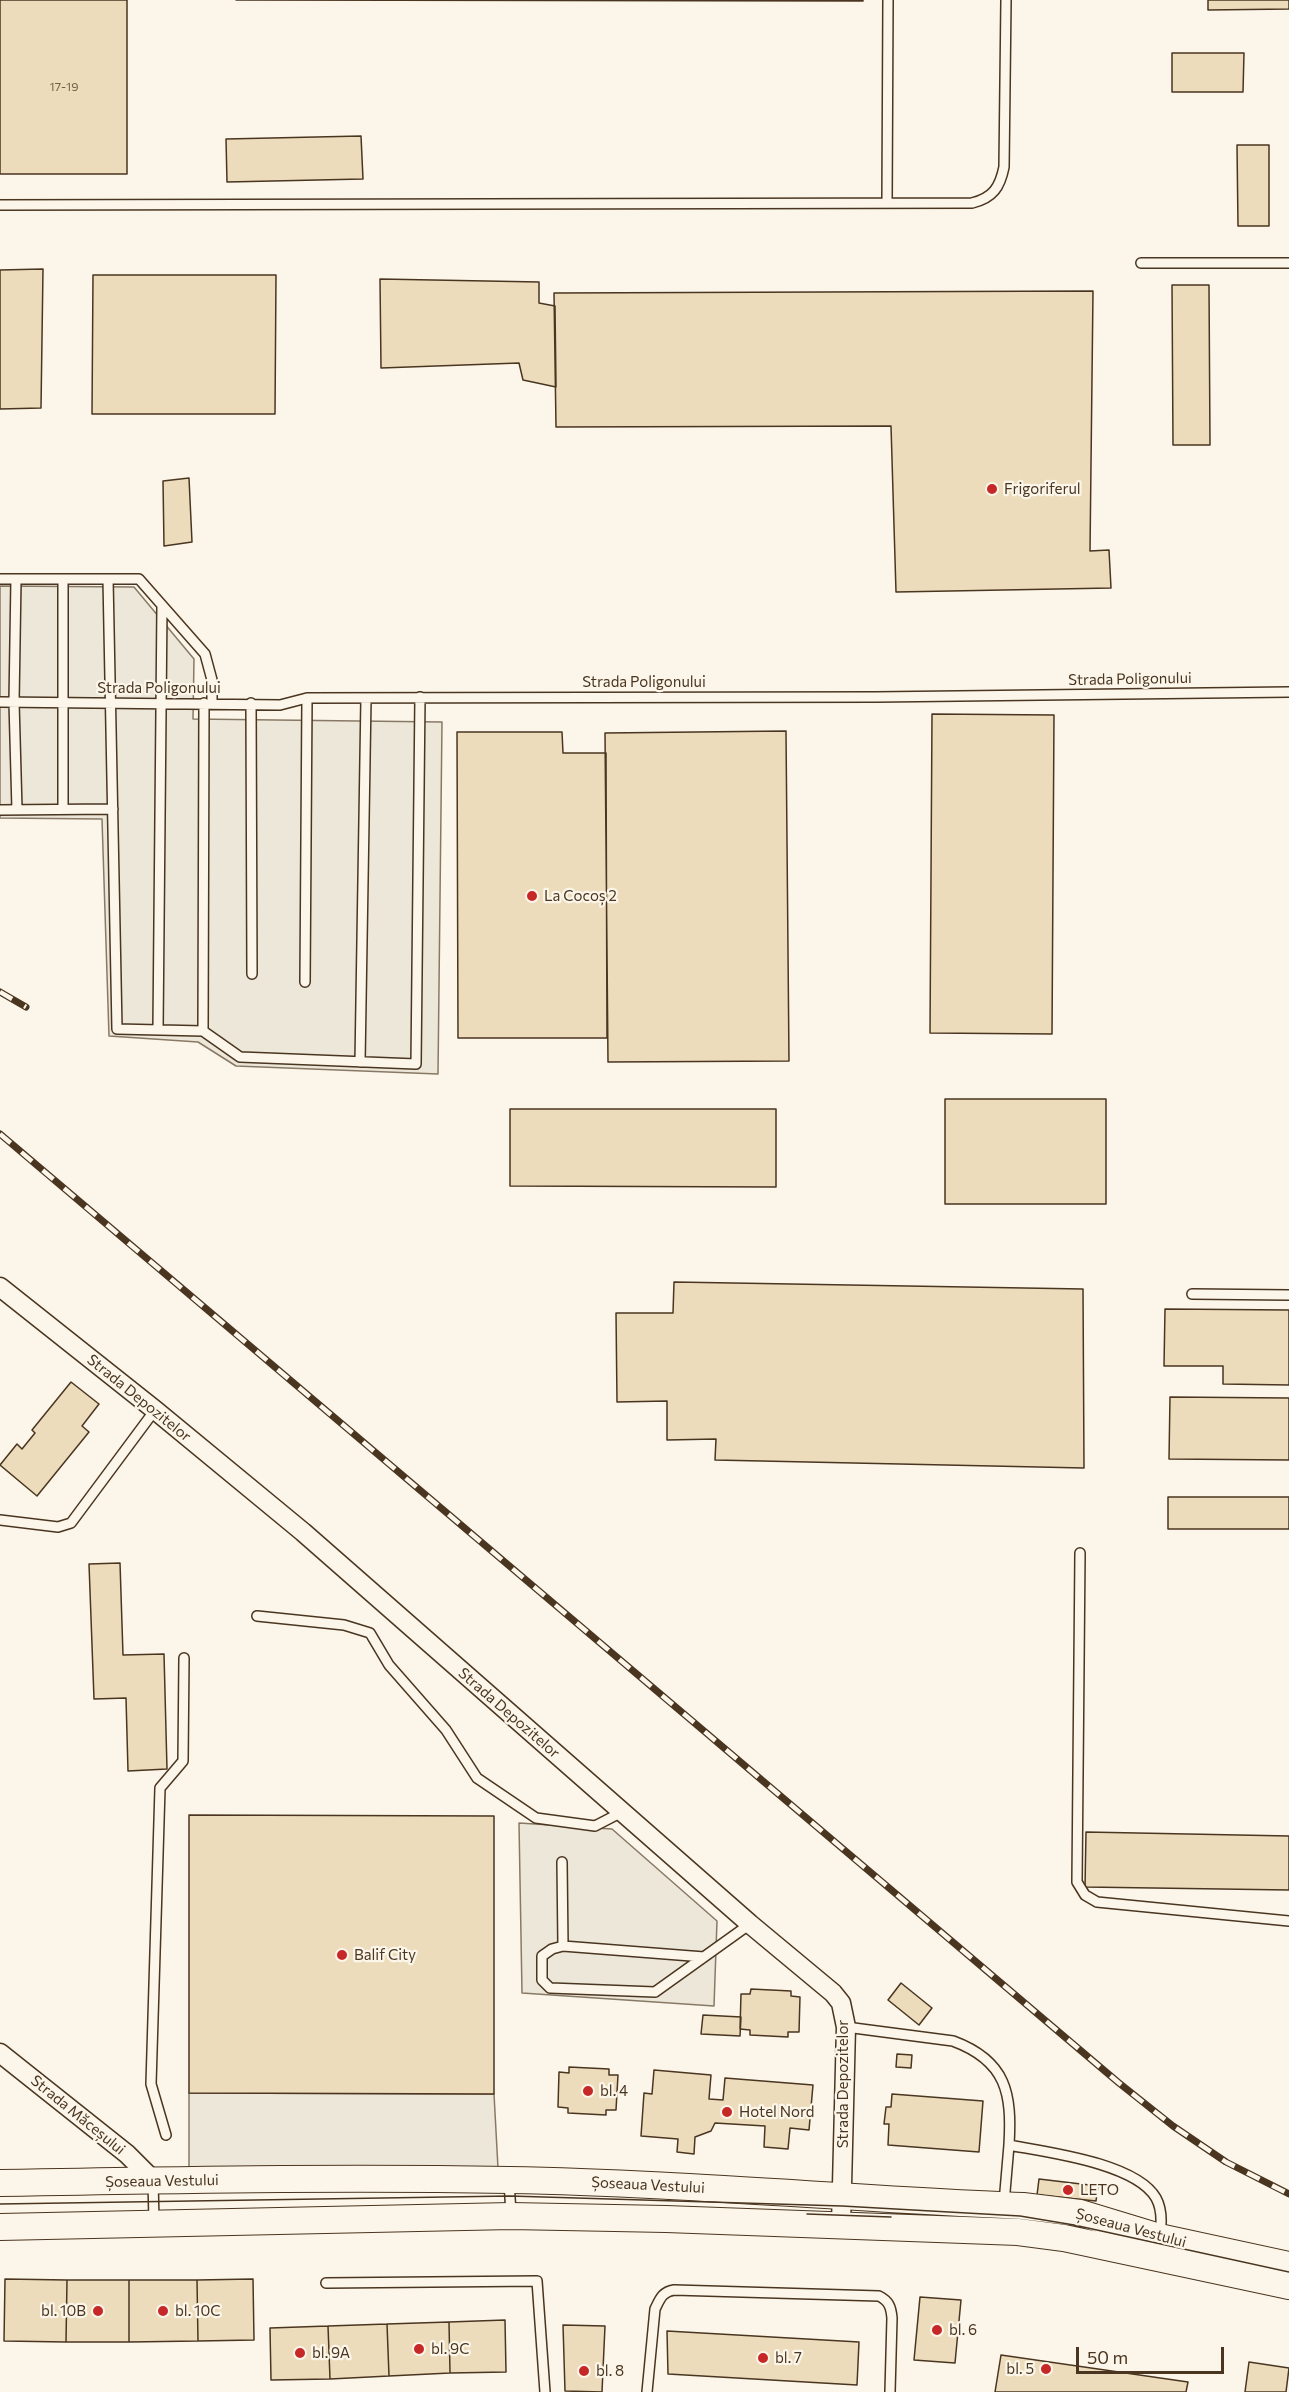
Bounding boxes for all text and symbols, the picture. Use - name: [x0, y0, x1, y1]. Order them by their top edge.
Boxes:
- house number: 17-19: [50, 80, 78, 94]
- place label: Frigoriferul: [1004, 480, 1081, 498]
- marker: Frigoriferul: [985, 482, 999, 496]
- street label: Strada Poligonului: [1068, 669, 1192, 689]
- street label: Strada Poligonului: [582, 673, 706, 691]
- street label: Strada Poligonului: [97, 679, 221, 697]
- place label: La Cocoș 2: [544, 887, 617, 905]
- marker: La Cocoș 2: [525, 889, 539, 903]
- street label: Strada Depozitelor: [83, 1351, 195, 1445]
- street label: Strada Depozitelor: [455, 1664, 563, 1762]
- place label: Balif City: [354, 1946, 416, 1964]
- marker: Balif City: [335, 1948, 349, 1962]
- street label: Strada Depozitelor: [834, 2020, 852, 2148]
- street label: Strada Măceșului: [27, 2071, 129, 2159]
- place label: bl. 4: [600, 2082, 628, 2100]
- marker: bl. 4: [581, 2084, 595, 2098]
- place label: Hotel Nord: [739, 2103, 814, 2121]
- marker: Hotel Nord: [720, 2105, 734, 2119]
- street label: Șoseaua Vestului: [105, 2171, 219, 2191]
- street label: Șoseaua Vestului: [591, 2173, 705, 2197]
- place label: LETO: [1080, 2181, 1119, 2199]
- marker: LETO: [1061, 2183, 1075, 2197]
- street label: Șoseaua Vestului: [1074, 2205, 1188, 2251]
- place label: bl. 10B: [41, 2302, 86, 2320]
- place label: bl. 10C: [175, 2302, 221, 2320]
- marker: bl. 10B: [91, 2304, 105, 2318]
- marker: bl. 10C: [156, 2304, 170, 2318]
- place label: bl. 6: [949, 2321, 977, 2339]
- marker: bl. 6: [930, 2323, 944, 2337]
- scale bar: [1079, 2335, 1228, 2373]
- place label: bl. 9C: [431, 2340, 469, 2358]
- marker: bl. 9C: [412, 2342, 426, 2356]
- place label: bl. 9A: [312, 2344, 350, 2362]
- marker: bl. 9A: [293, 2346, 307, 2360]
- text: 50 m: [1087, 2346, 1128, 2368]
- place label: bl. 7: [775, 2349, 802, 2367]
- marker: bl. 7: [756, 2351, 770, 2365]
- place label: bl. 5: [1006, 2360, 1034, 2378]
- place label: bl. 8: [596, 2362, 624, 2380]
- marker: bl. 5: [1039, 2362, 1053, 2376]
- marker: bl. 8: [577, 2364, 591, 2378]

